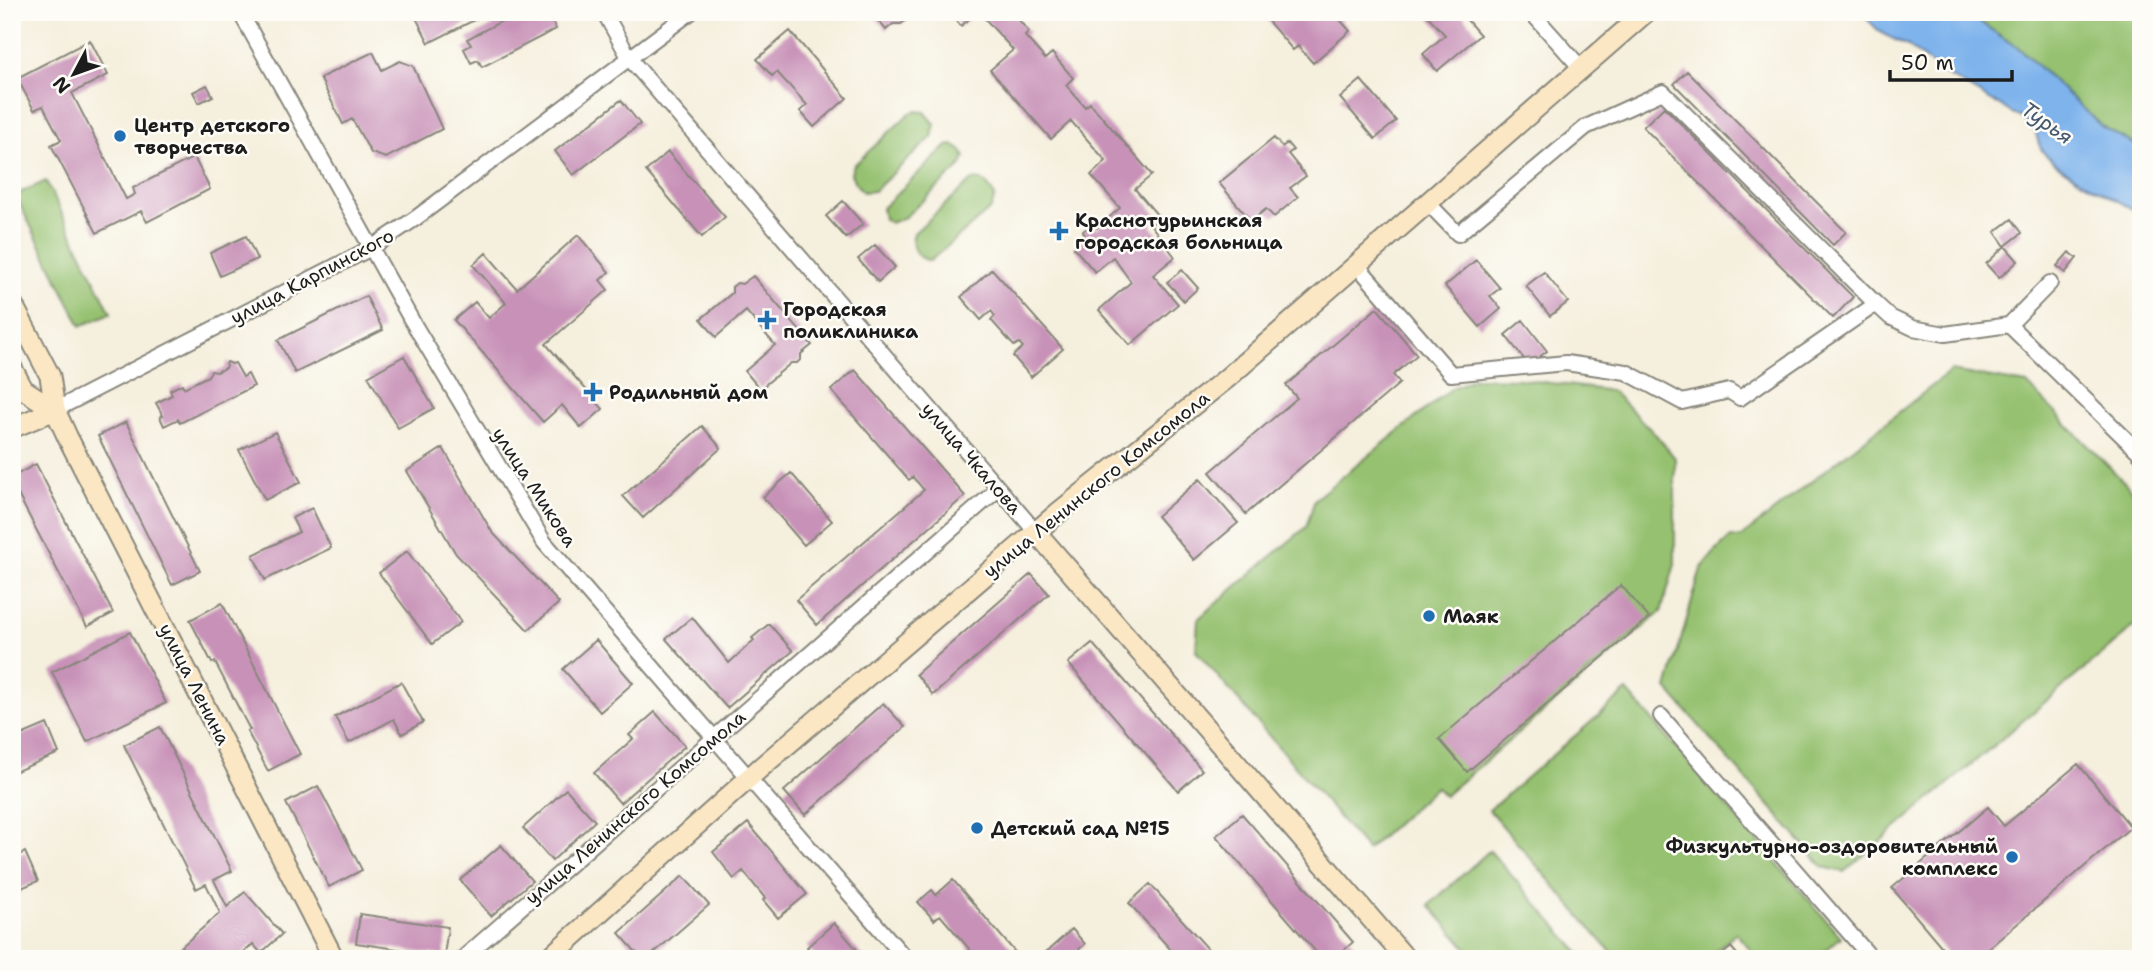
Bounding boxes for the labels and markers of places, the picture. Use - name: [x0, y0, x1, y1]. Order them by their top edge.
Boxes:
- place label: Центр детского творчества: [134, 113, 290, 160]
- marker: Центр детского творчества: [112, 128, 128, 144]
- place label: Краснотурьинская городская больница: [1075, 208, 1282, 255]
- marker: Краснотурьинская городская больница: [1049, 221, 1069, 241]
- place label: Городская поликлиника: [783, 297, 918, 344]
- marker: Городская поликлиника: [757, 310, 777, 330]
- place label: Родильный дом: [609, 380, 768, 405]
- marker: Родильный дом: [583, 382, 603, 402]
- place label: Маяк: [1443, 604, 1499, 629]
- marker: Маяк: [1421, 608, 1437, 624]
- place label: Детский сад №15: [991, 816, 1170, 841]
- marker: Детский сад №15: [969, 820, 985, 836]
- place label: Физкультурно-оздоровительный комплекс: [1665, 834, 1998, 881]
- marker: Физкультурно-оздоровительный комплекс: [2004, 849, 2020, 865]

